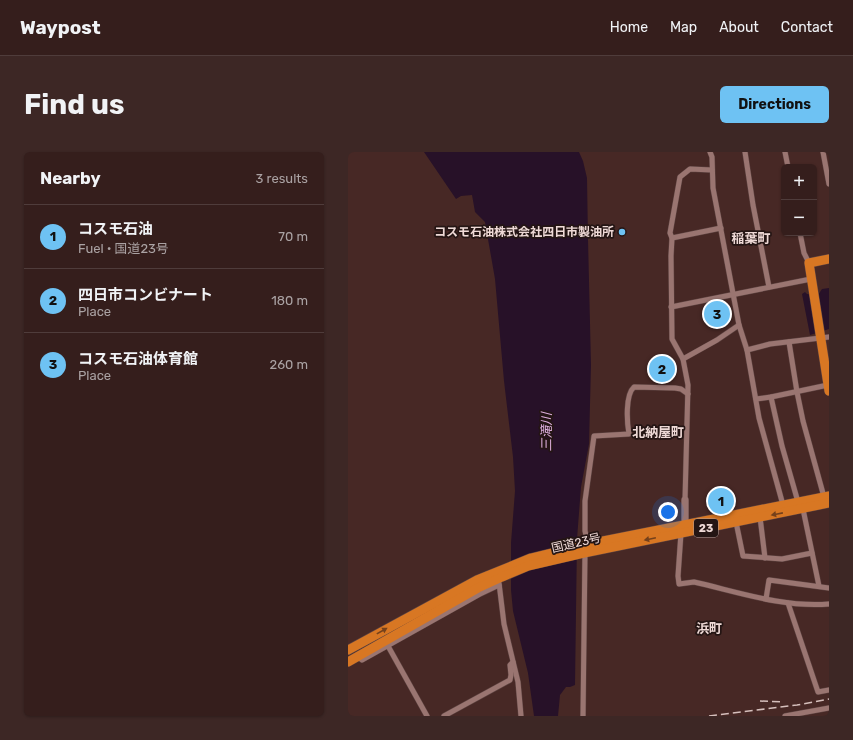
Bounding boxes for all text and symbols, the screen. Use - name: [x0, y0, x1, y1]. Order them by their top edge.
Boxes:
- text: Waypost: [20, 16, 101, 39]
- text: Home: [610, 19, 648, 36]
- text: Map: [670, 19, 697, 36]
- text: About: [719, 19, 759, 36]
- text: Contact: [781, 19, 833, 36]
- button: Directions: [720, 86, 829, 123]
- text: Find us: [24, 88, 124, 121]
- map controls: [781, 164, 817, 236]
- button: +: [781, 164, 817, 200]
- text: Nearby: [40, 168, 101, 188]
- text: 3 results: [256, 171, 308, 186]
- button: −: [781, 200, 817, 236]
- text: コスモ石油: [78, 220, 153, 238]
- place label: コスモ石油株式会社四日市製油所: [434, 225, 614, 239]
- marker: コスモ石油株式会社四日市製油所: [617, 227, 627, 237]
- text: 1: [50, 229, 56, 244]
- text: 70 m: [278, 229, 308, 244]
- district label: 稲葉町: [731, 231, 771, 246]
- text: Fuel · 国道23号: [78, 241, 169, 256]
- text: 四日市コンビナート: [78, 286, 213, 304]
- text: 2: [49, 293, 57, 308]
- text: 180 m: [271, 293, 308, 308]
- pin: 3: [704, 299, 730, 329]
- text: Place: [78, 304, 111, 319]
- text: コスモ石油体育館: [78, 350, 198, 368]
- pin: 2: [649, 354, 675, 384]
- text: 3: [49, 357, 57, 372]
- text: 260 m: [270, 357, 308, 372]
- text: Place: [78, 368, 111, 383]
- water label: 三滝川: [539, 411, 554, 452]
- district label: 北納屋町: [632, 425, 684, 440]
- pin: 1: [708, 486, 734, 516]
- your location: [658, 502, 678, 522]
- one-way arrow: [771, 511, 783, 517]
- road number: 23: [694, 519, 718, 537]
- street label: 国道23号: [550, 531, 602, 555]
- one-way arrow: [643, 537, 656, 543]
- district label: 浜町: [696, 621, 722, 636]
- one-way arrow: [376, 628, 388, 634]

